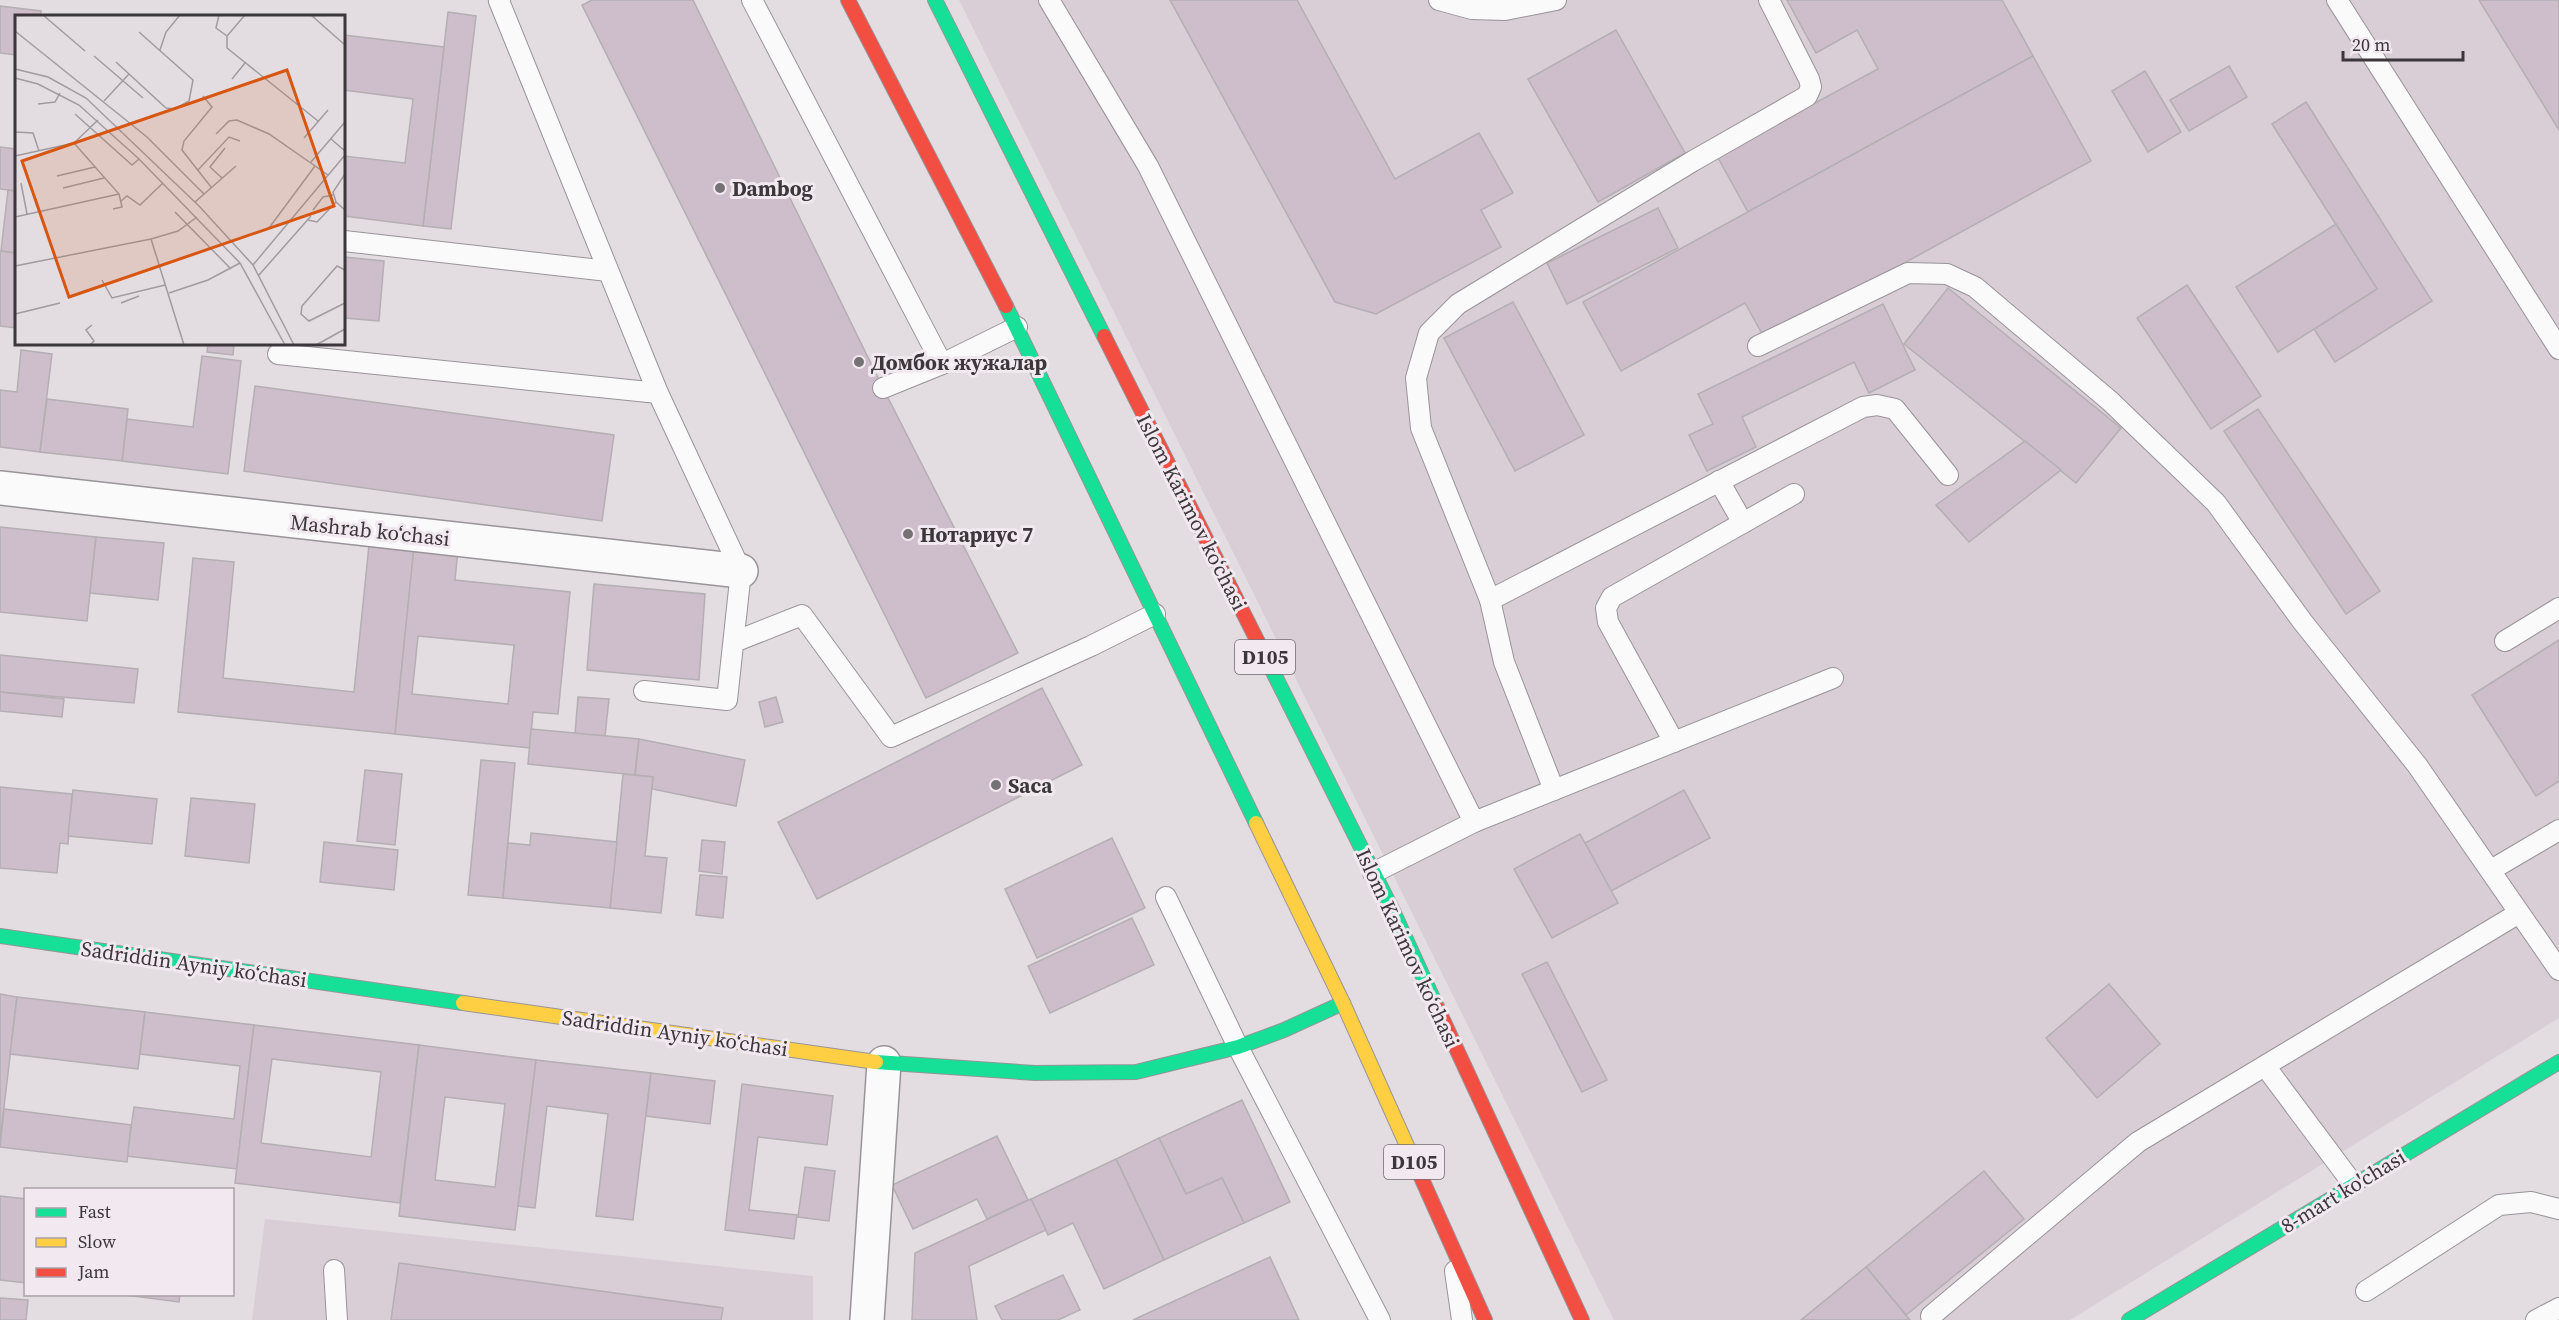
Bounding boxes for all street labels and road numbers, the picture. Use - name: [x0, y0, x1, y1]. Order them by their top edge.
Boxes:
- street label: Islom Karimov koʻchasi: [1130, 409, 1254, 615]
- street label: Mashrab koʻchasi: [289, 507, 451, 553]
- road number: D105: [1235, 640, 1295, 674]
- street label: Islom Karimov koʻchasi: [1349, 844, 1467, 1052]
- street label: Sadriddin Ayniy koʻchasi: [79, 934, 309, 994]
- street label: Sadriddin Ayniy koʻchasi: [560, 1003, 790, 1063]
- street label: 8-mart ko'chasi: [2275, 1142, 2411, 1240]
- road number: D105: [1384, 1145, 1444, 1179]

